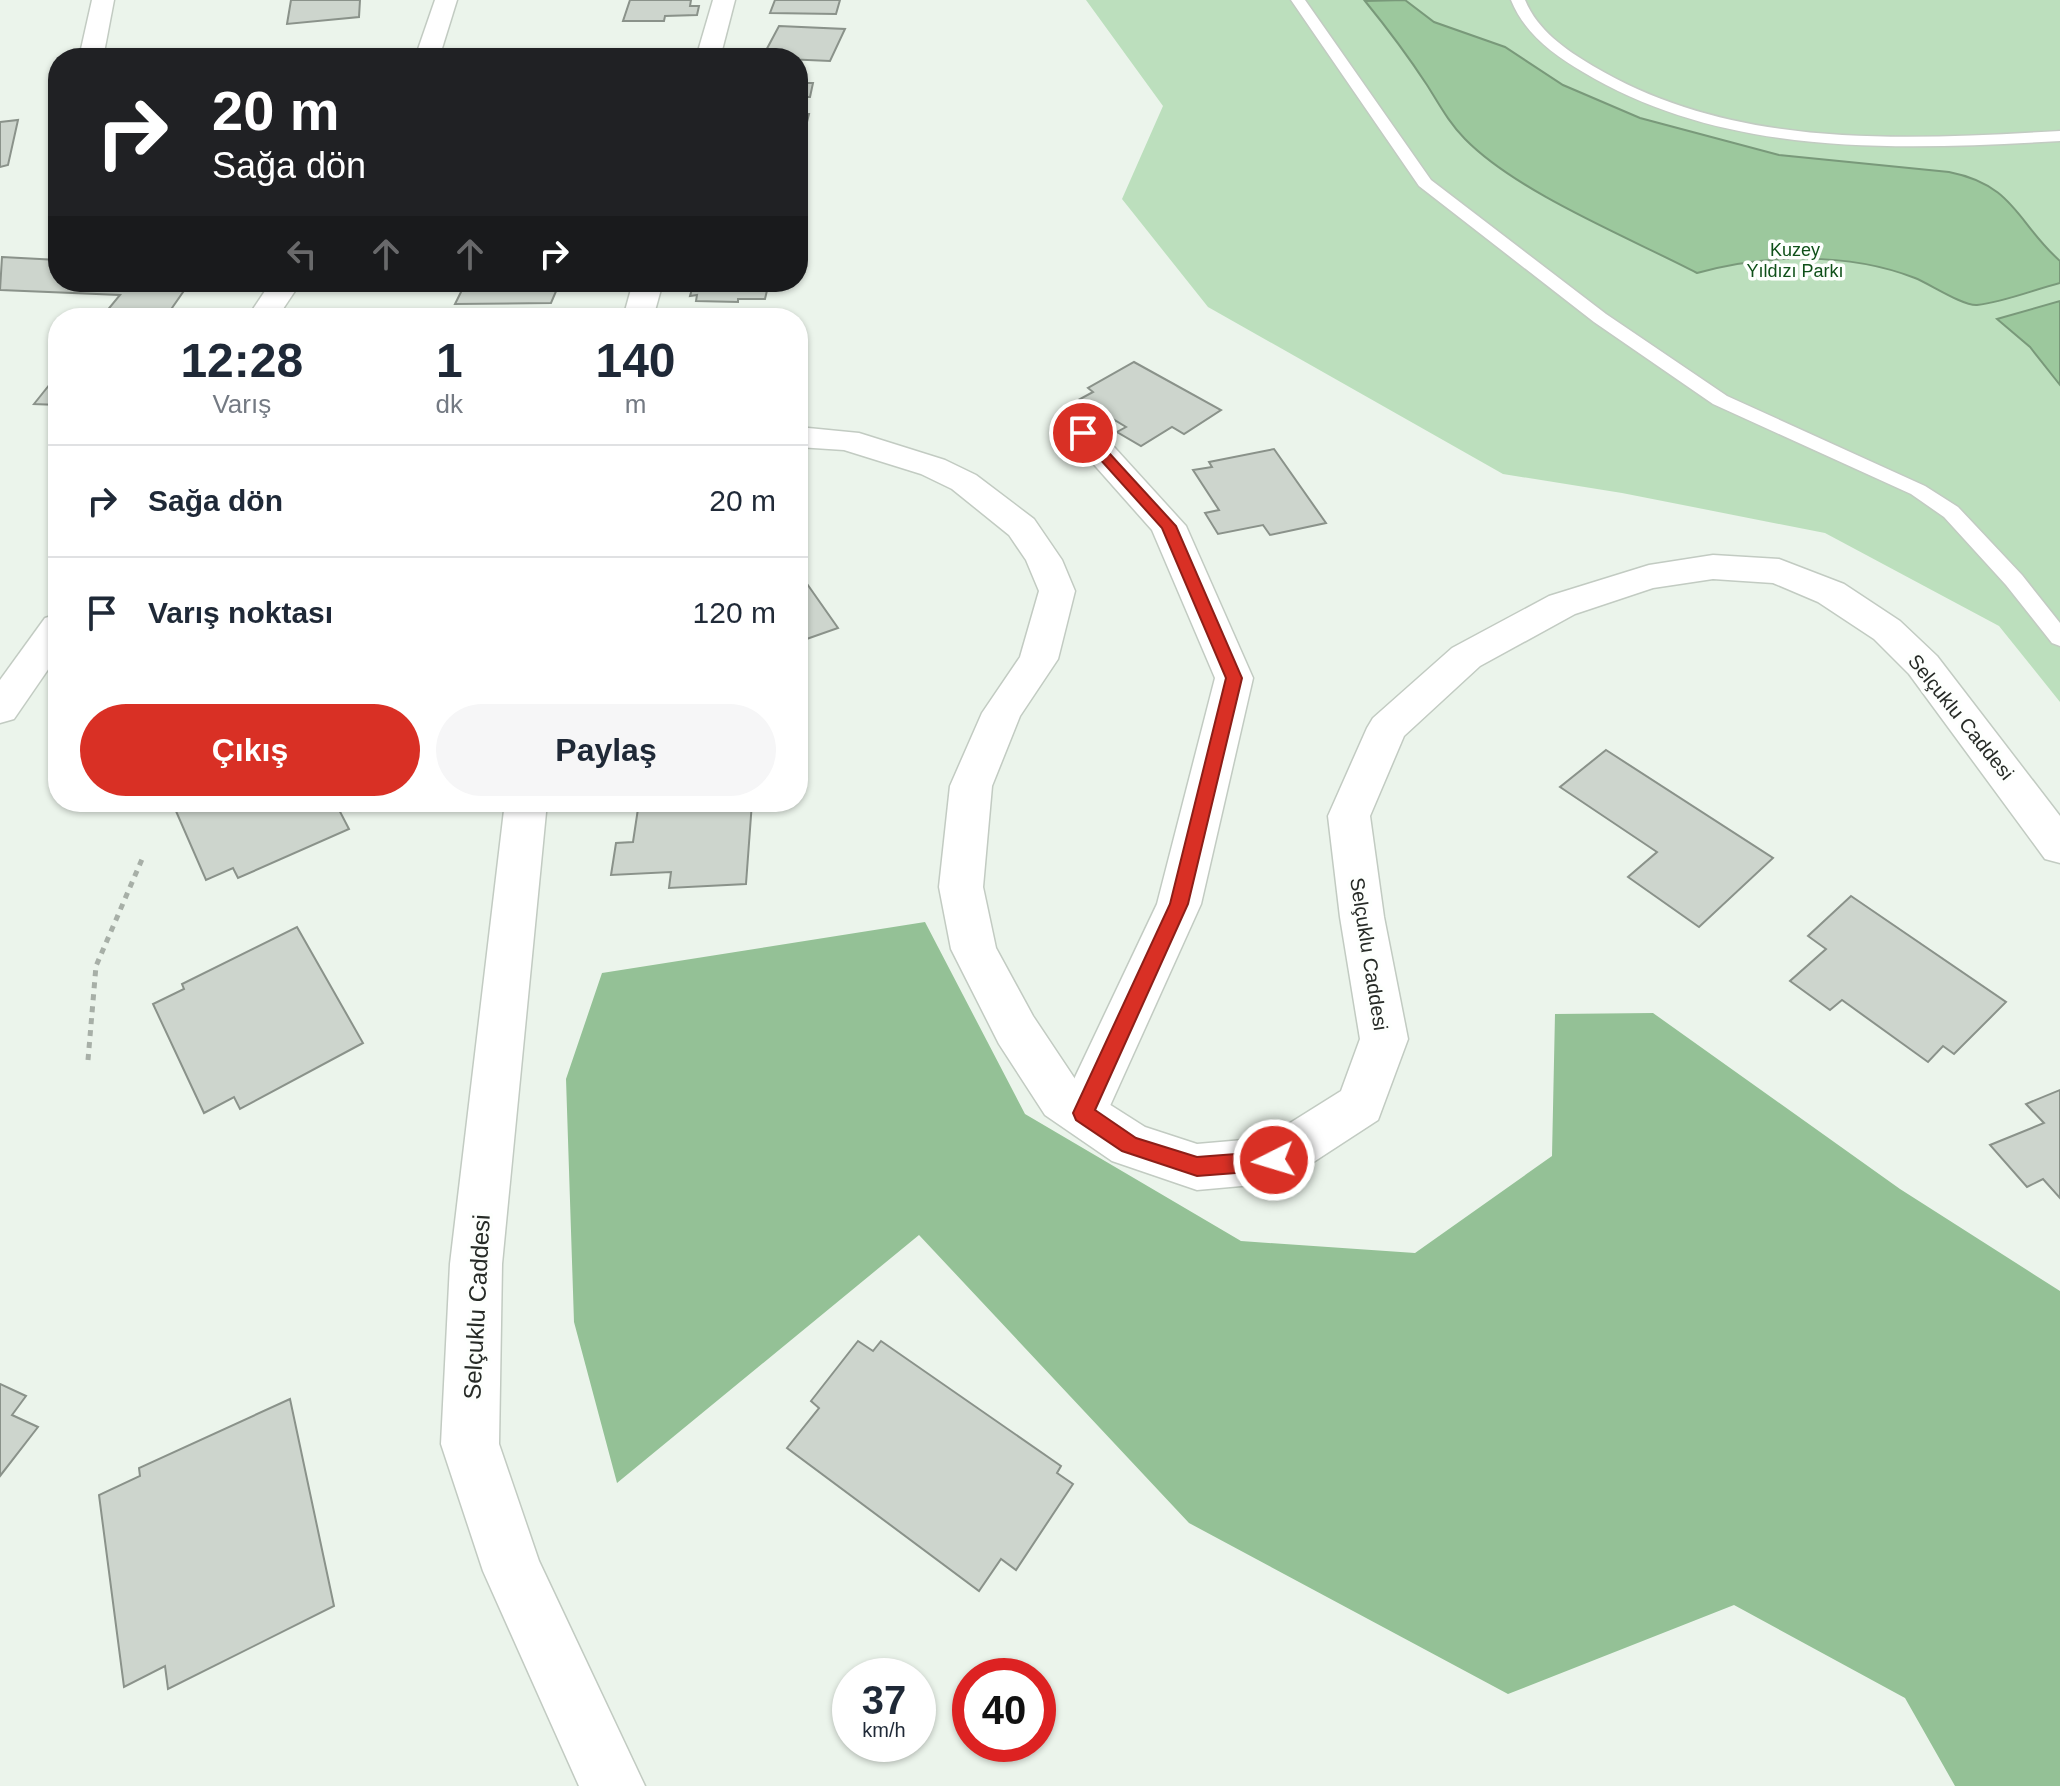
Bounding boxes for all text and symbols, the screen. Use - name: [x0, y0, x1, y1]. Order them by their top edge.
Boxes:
- text: 20 m: [212, 79, 340, 142]
- icon: right: [80, 80, 184, 184]
- text: Sağa dön: [212, 145, 366, 186]
- icon: left: [280, 232, 324, 276]
- icon: ahead: [364, 232, 408, 276]
- icon: ahead: [448, 232, 492, 276]
- icon: right: [532, 232, 576, 276]
- park label: Kuzey Yıldızı Parkı: [1746, 240, 1844, 281]
- text: 12:28: [180, 334, 303, 387]
- text: 1: [436, 334, 463, 387]
- text: 140: [595, 334, 676, 387]
- text: Varış: [212, 389, 271, 419]
- text: dk: [436, 389, 463, 419]
- text: m: [625, 389, 646, 419]
- pin: [1049, 399, 1117, 467]
- icon: arrive: [1061, 411, 1105, 455]
- icon: right: [80, 479, 124, 523]
- text: Sağa dön: [148, 484, 283, 517]
- text: 20 m: [709, 484, 776, 517]
- icon: arrive: [80, 591, 124, 635]
- text: Varış noktası: [148, 596, 333, 629]
- text: 120 m: [693, 596, 776, 629]
- street label: Selçuklu Caddesi: [1904, 650, 2018, 784]
- button: Çıkış: [80, 704, 420, 796]
- button: Paylaş: [436, 704, 776, 796]
- street label: Selçuklu Caddesi: [1346, 876, 1392, 1032]
- position arrow: [1232, 1118, 1316, 1202]
- street label: Selçuklu Caddesi: [458, 1214, 495, 1400]
- speed limit sign: 40: [952, 1658, 1056, 1762]
- text: 37: [862, 1678, 906, 1722]
- text: km/h: [862, 1719, 906, 1741]

